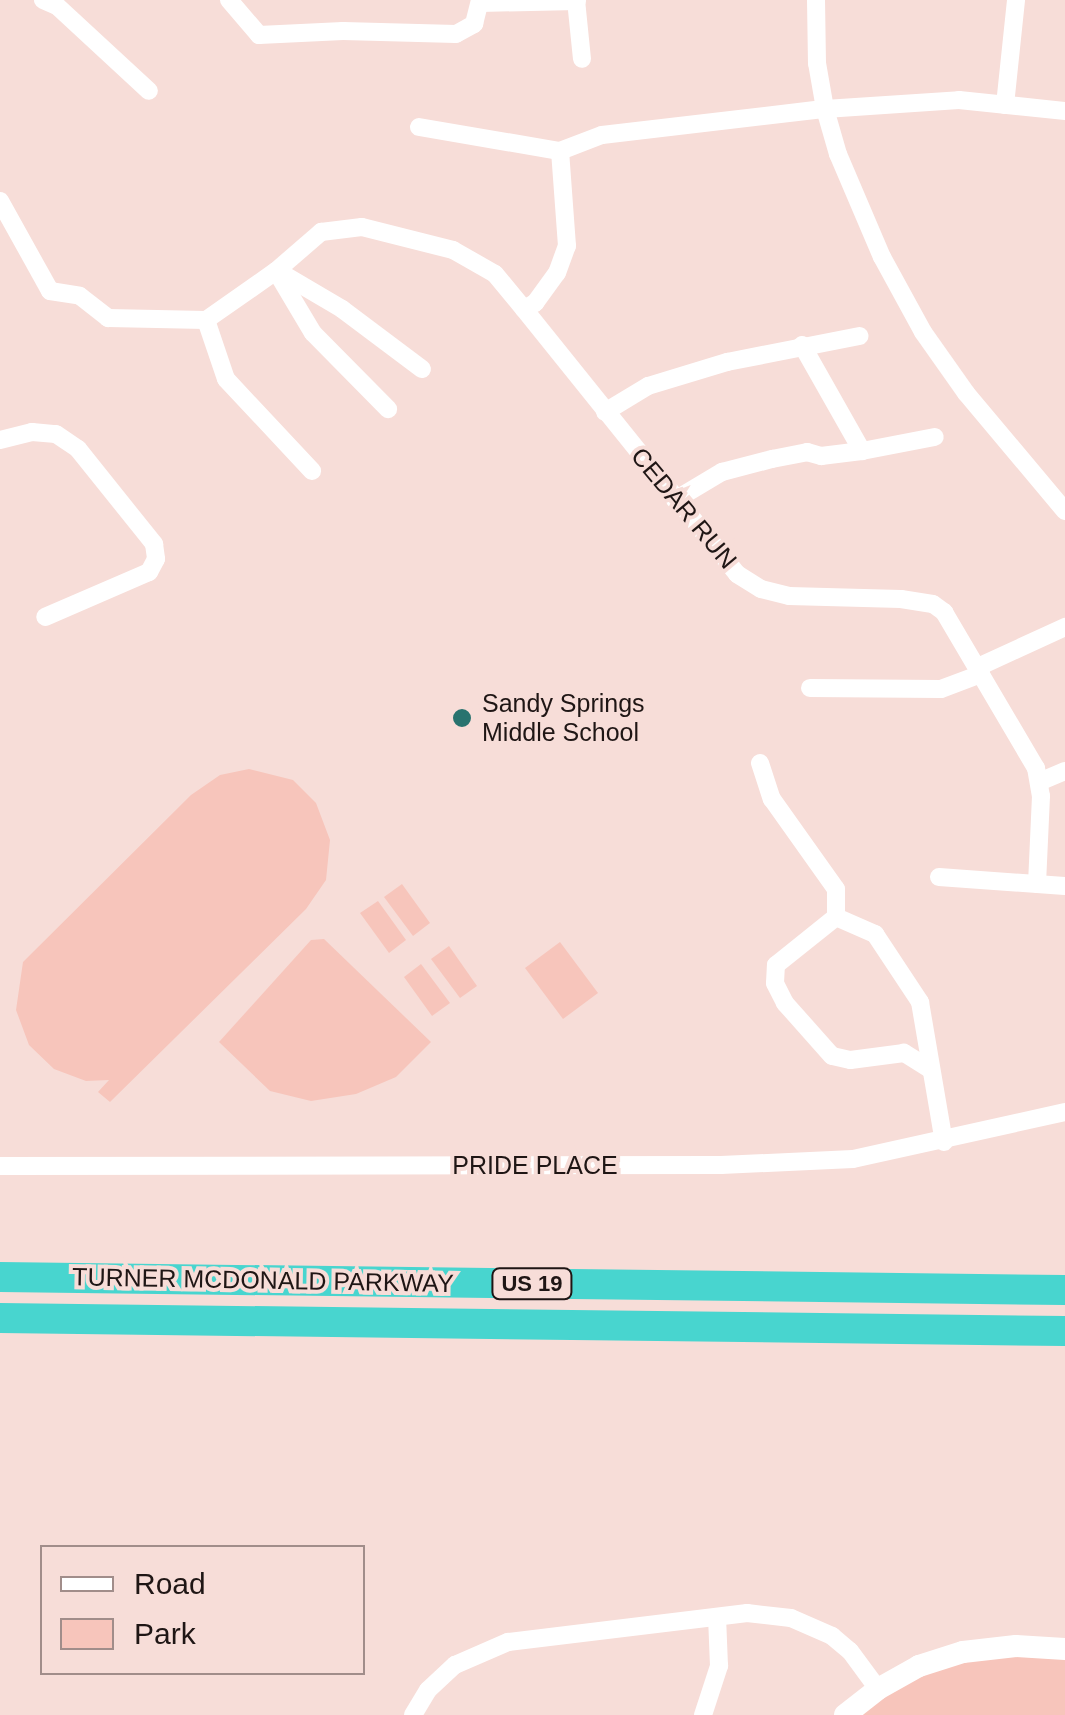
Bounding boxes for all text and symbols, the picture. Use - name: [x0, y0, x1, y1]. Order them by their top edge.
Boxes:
- street label: CEDAR RUN: [625, 441, 743, 575]
- place label: Sandy Springs Middle School: [482, 689, 645, 748]
- marker: Sandy Springs Middle School: [451, 707, 473, 729]
- street label: PRIDE PLACE: [452, 1150, 618, 1180]
- street label: TURNER MCDONALD PARKWAY: [72, 1262, 454, 1298]
- road number: US 19: [490, 1267, 574, 1301]
- legend: [40, 1545, 365, 1675]
- text: Road: [134, 1567, 206, 1600]
- text: Park: [134, 1617, 196, 1650]

